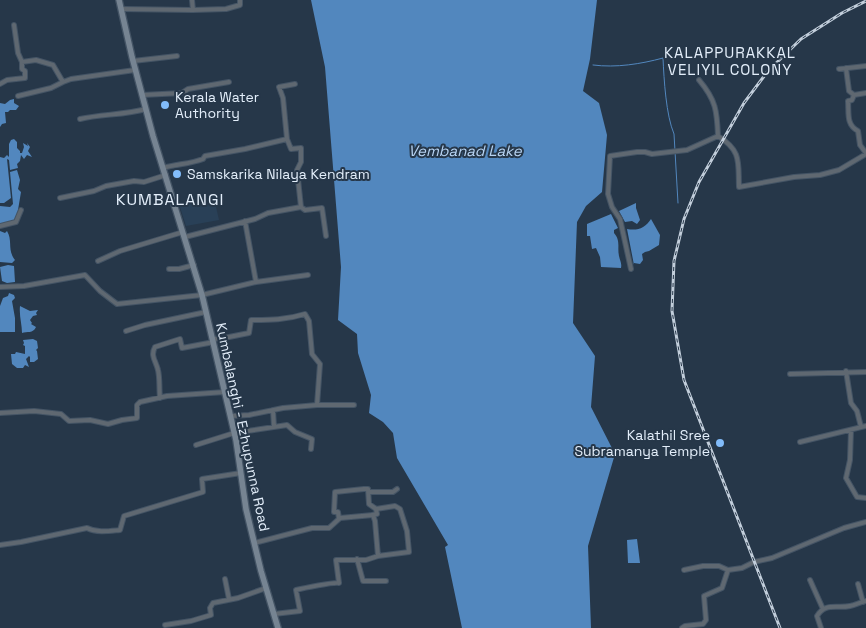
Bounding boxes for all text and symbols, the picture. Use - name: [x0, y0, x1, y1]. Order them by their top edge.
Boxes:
- district label: KALAPPURAKKAL VELIYIL COLONY: [664, 43, 796, 79]
- place label: Kerala Water Authority: [175, 88, 259, 122]
- marker: Kerala Water Authority: [159, 99, 171, 111]
- water label: Vembanad Lake: [408, 141, 523, 160]
- place label: Samskarika Nilaya Kendram: [187, 165, 370, 183]
- marker: Samskarika Nilaya Kendram: [171, 168, 183, 180]
- district label: KUMBALANGI: [116, 189, 224, 210]
- street label: Kumbalanghi - Ezhupunna Road: [212, 321, 274, 533]
- place label: Kalathil Sree Subramanya Temple: [574, 426, 710, 460]
- marker: Kalathil Sree Subramanya Temple: [714, 437, 726, 449]

